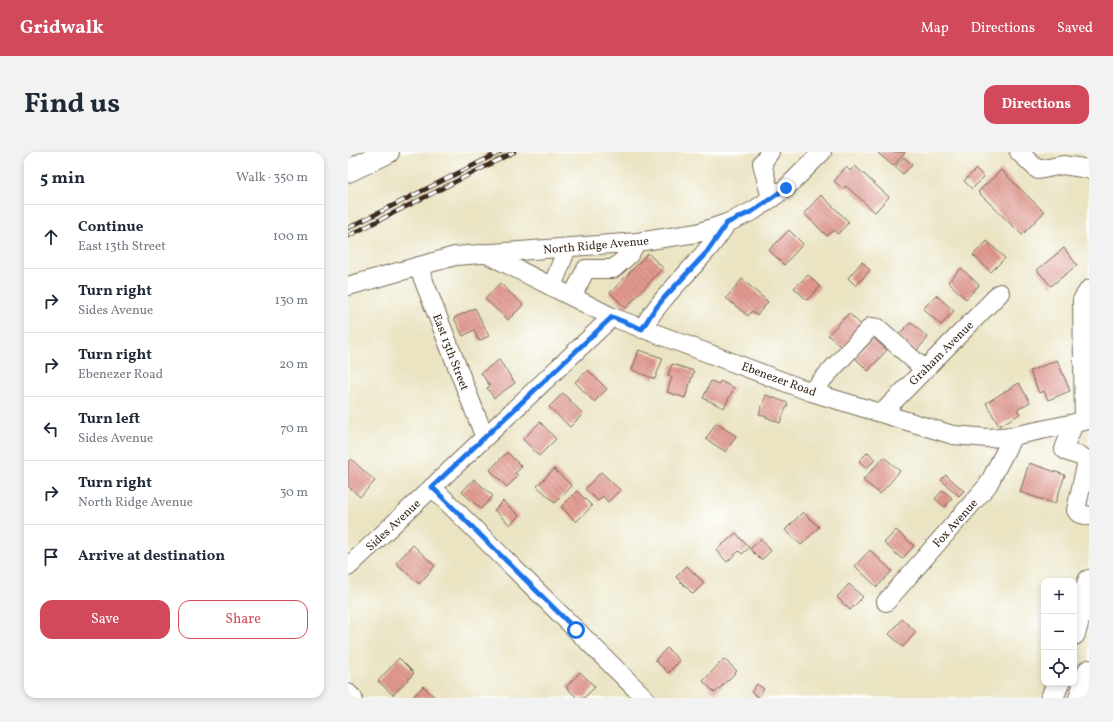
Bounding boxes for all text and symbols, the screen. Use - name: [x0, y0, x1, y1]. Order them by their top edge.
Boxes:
- text: Gridwalk: [20, 15, 104, 41]
- text: Map: [921, 19, 949, 38]
- text: Directions: [971, 19, 1035, 38]
- text: Saved: [1057, 19, 1093, 38]
- text: Find us: [24, 85, 120, 124]
- button: Directions: [984, 85, 1089, 124]
- text: 5 min: [40, 167, 85, 190]
- text: Walk · 350 m: [236, 169, 308, 187]
- route end: [777, 179, 795, 197]
- text: Continue: [78, 217, 143, 238]
- icon: ahead: [40, 226, 62, 248]
- text: 100 m: [273, 228, 308, 246]
- street label: North Ridge Avenue: [543, 233, 650, 259]
- text: East 13th Street: [78, 238, 166, 256]
- text: Turn right: [78, 281, 152, 302]
- icon: right: [40, 290, 62, 312]
- text: 130 m: [275, 292, 308, 310]
- text: Sides Avenue: [78, 302, 153, 320]
- street label: East 13th Street: [428, 312, 472, 393]
- street label: Graham Avenue: [906, 318, 978, 389]
- text: Turn right: [78, 345, 152, 366]
- icon: right: [40, 354, 62, 376]
- text: 20 m: [279, 356, 308, 374]
- street label: Ebenezer Road: [739, 359, 819, 401]
- text: Ebenezer Road: [78, 366, 163, 384]
- text: Turn left: [78, 409, 140, 430]
- icon: left: [40, 418, 62, 440]
- text: 70 m: [280, 420, 308, 438]
- text: Sides Avenue: [78, 430, 153, 448]
- text: Turn right: [78, 473, 152, 494]
- icon: right: [40, 482, 62, 504]
- text: 30 m: [280, 484, 308, 502]
- text: North Ridge Avenue: [78, 494, 193, 512]
- street label: Sides Avenue: [363, 496, 425, 555]
- street label: Fox Avenue: [930, 496, 982, 551]
- icon: arrive: [40, 546, 62, 568]
- text: Arrive at destination: [78, 546, 225, 567]
- map controls: [1041, 578, 1077, 686]
- button: +: [1041, 578, 1077, 614]
- button: Save: [40, 600, 170, 639]
- button: Share: [178, 600, 308, 639]
- button: −: [1041, 614, 1077, 650]
- route start: [567, 621, 585, 639]
- button: locate: [1041, 650, 1077, 686]

